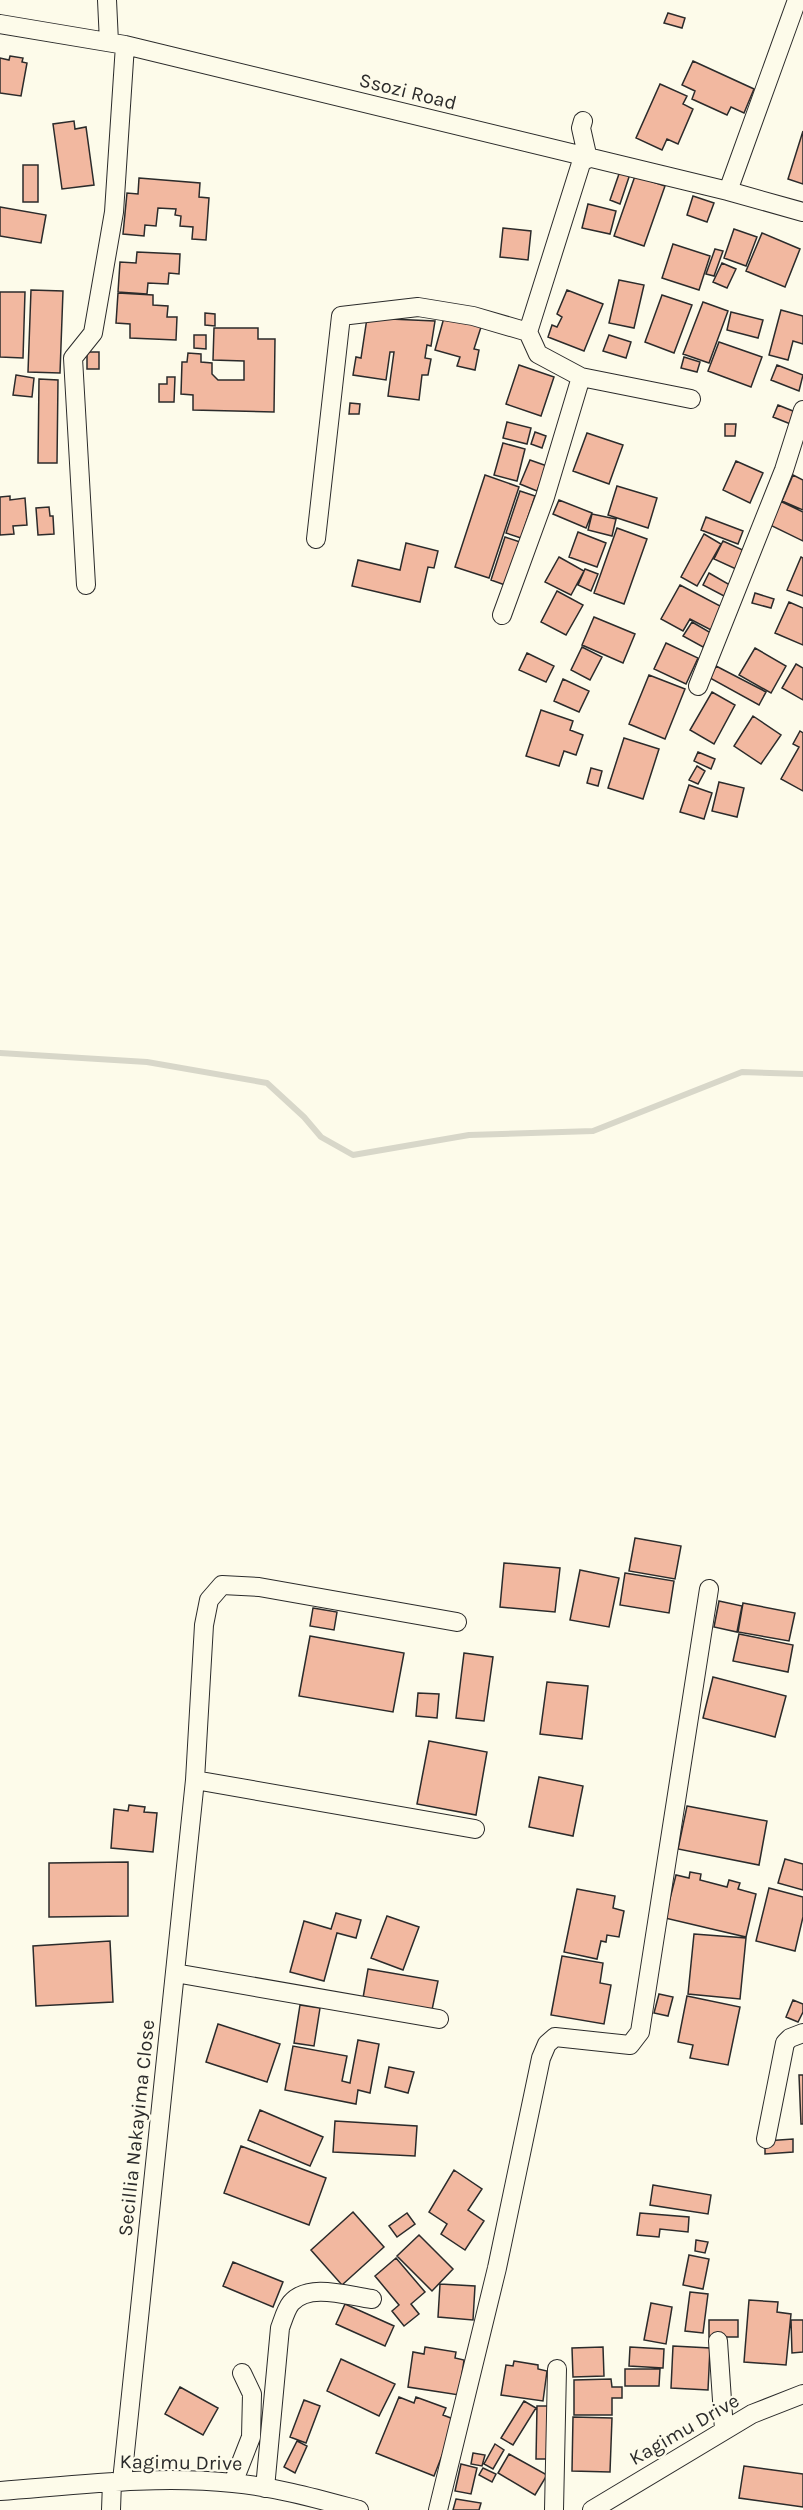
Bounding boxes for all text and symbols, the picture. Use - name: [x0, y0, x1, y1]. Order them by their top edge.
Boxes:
- street label: Ssozi Road: [357, 68, 459, 115]
- street label: Secillia Nakayima Close: [114, 2019, 159, 2238]
- street label: Kagimu Drive: [625, 2389, 743, 2470]
- street label: Kagimu Drive: [119, 2450, 243, 2475]

